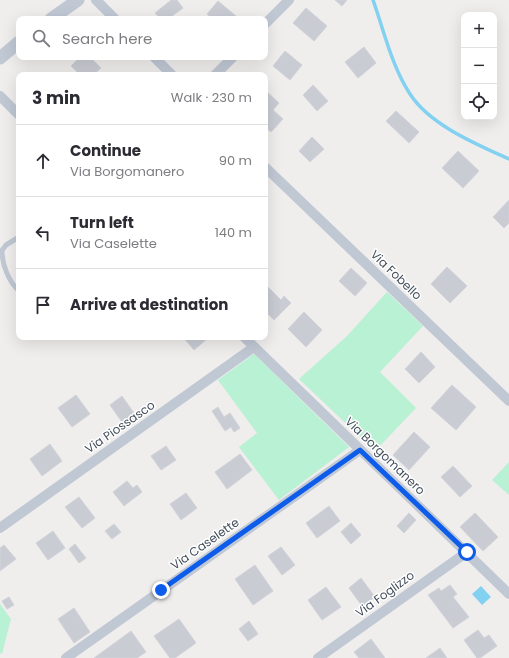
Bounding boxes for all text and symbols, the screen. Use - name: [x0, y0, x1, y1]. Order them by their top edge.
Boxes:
- map controls: [461, 12, 497, 120]
- button: +: [461, 12, 497, 48]
- search box: [16, 16, 268, 60]
- icon: search: [30, 27, 52, 49]
- text: Search here: [62, 28, 152, 49]
- button: −: [461, 48, 497, 84]
- button: locate: [461, 84, 497, 120]
- text: 3 min: [32, 86, 80, 110]
- text: Walk · 230 m: [171, 88, 252, 107]
- text: Continue: [70, 140, 141, 161]
- icon: ahead: [32, 150, 54, 172]
- text: 90 m: [219, 151, 252, 170]
- text: Via Borgomanero: [70, 162, 184, 181]
- text: Turn left: [70, 212, 134, 233]
- icon: left: [32, 222, 54, 244]
- text: 140 m: [215, 223, 252, 242]
- text: Via Caselette: [70, 234, 157, 253]
- street label: Via Fobello: [367, 246, 426, 304]
- icon: arrive: [32, 294, 54, 316]
- text: Arrive at destination: [70, 294, 228, 315]
- street label: Via Piossasco: [81, 396, 158, 457]
- street label: Via Borgomanero: [342, 413, 429, 499]
- street label: Via Caselette: [167, 514, 242, 574]
- route start: [458, 543, 476, 561]
- street label: Via Foglizzo: [352, 566, 418, 621]
- route end: [152, 581, 170, 599]

